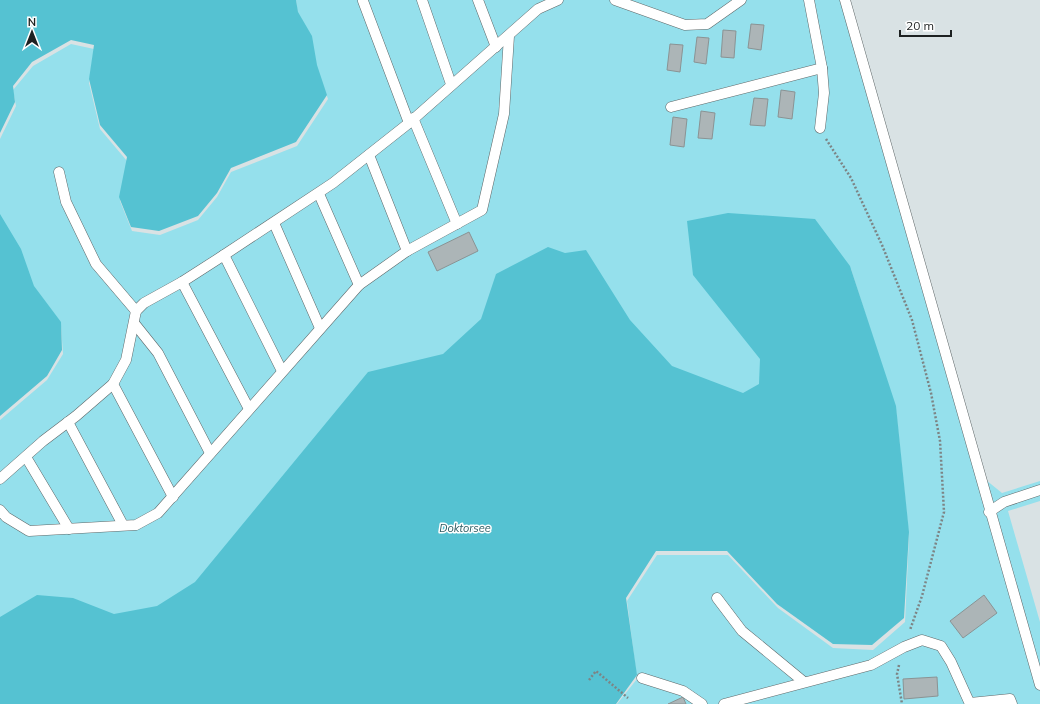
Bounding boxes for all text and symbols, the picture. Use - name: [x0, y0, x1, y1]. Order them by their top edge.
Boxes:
- north arrow: [12, 12, 52, 52]
- scale bar: [900, 12, 951, 38]
- text: N: [28, 15, 36, 29]
- text: 20 m: [906, 18, 934, 33]
- water label: Doktorsee: [439, 521, 491, 535]

